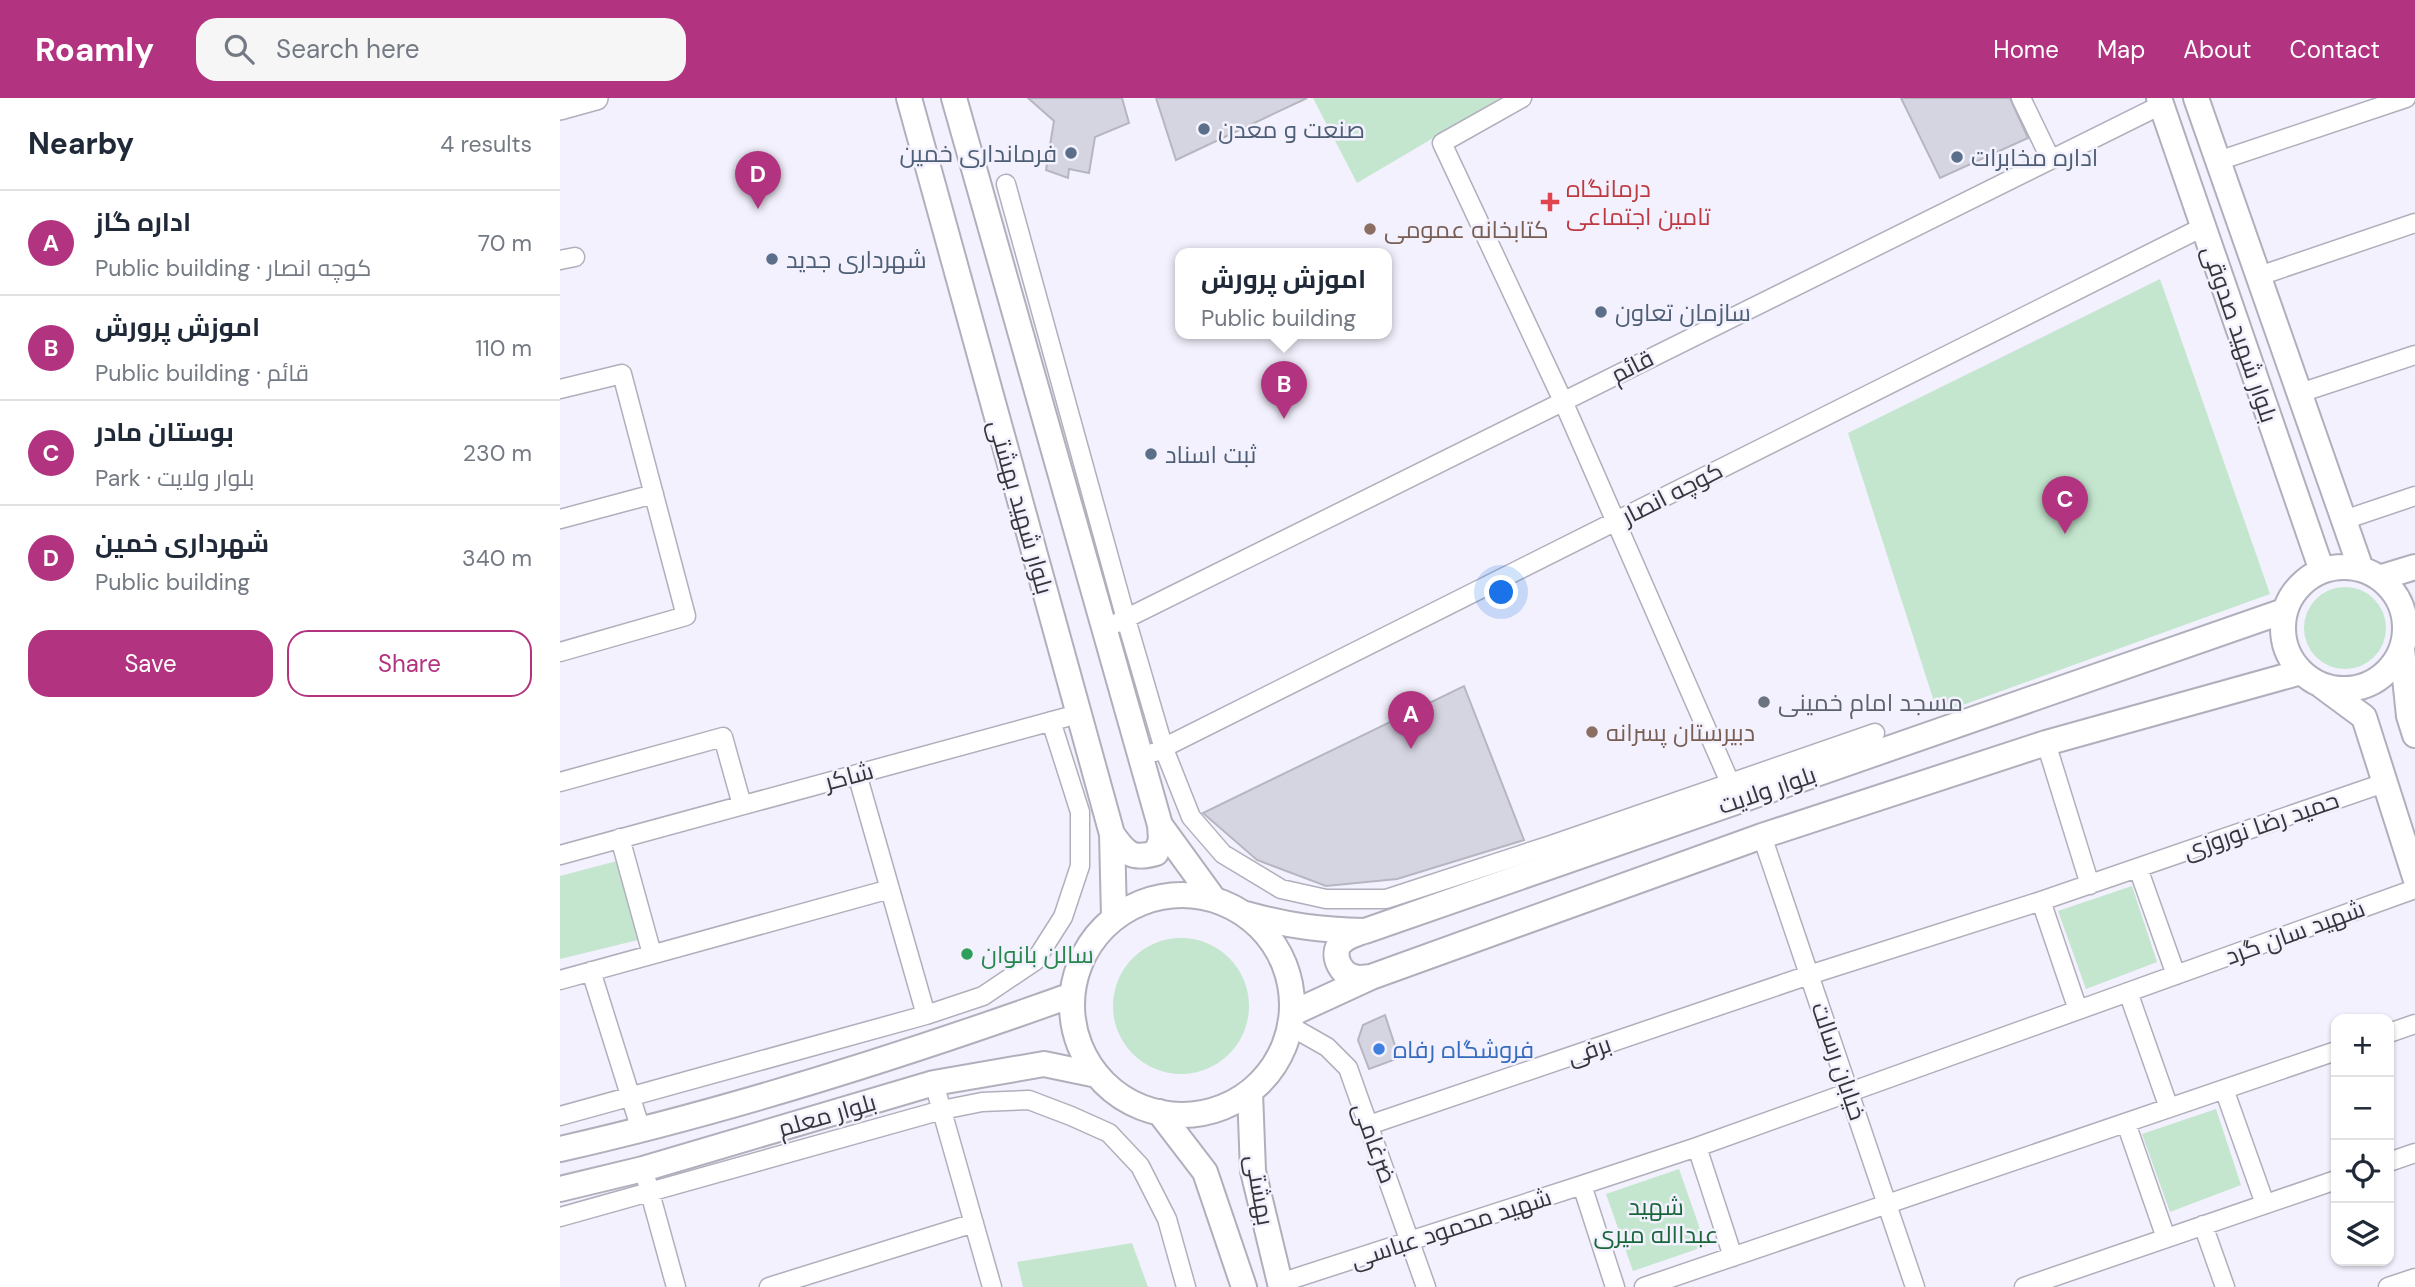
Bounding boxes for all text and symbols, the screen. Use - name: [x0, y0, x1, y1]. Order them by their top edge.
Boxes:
- search box: [196, 18, 686, 81]
- text: Roamly: [35, 28, 154, 71]
- icon: search: [220, 30, 258, 68]
- text: Search here: [276, 32, 420, 66]
- text: Home: [1993, 34, 2059, 65]
- text: Map: [2097, 34, 2145, 65]
- text: About: [2183, 34, 2252, 65]
- text: Contact: [2290, 34, 2380, 65]
- place label: صنعت و معدن: [1218, 114, 1365, 145]
- marker: صنعت و معدن: [1196, 121, 1212, 137]
- text: Nearby: [28, 124, 134, 163]
- text: 4 results: [440, 129, 532, 159]
- place label: فرمانداری خمین: [899, 138, 1057, 169]
- place label: اداره مخابرات: [1971, 142, 2098, 173]
- marker: فرمانداری خمین: [1063, 145, 1079, 161]
- marker: اداره مخابرات: [1949, 149, 1965, 165]
- pin: D: [735, 151, 781, 209]
- place label: درمانگاه تامین اجتماعی: [1566, 173, 1711, 232]
- marker: درمانگاه تامین اجتماعی: [1540, 192, 1560, 212]
- text: اداره گاز: [95, 205, 191, 239]
- place label: کتابخانه عمومی: [1384, 214, 1549, 245]
- marker: کتابخانه عمومی: [1362, 221, 1378, 237]
- text: A: [43, 228, 59, 258]
- text: 70 m: [478, 228, 532, 258]
- street label: بلوار شهید صدوقی: [2195, 241, 2285, 427]
- place label: شهرداری جدید: [786, 244, 927, 275]
- popup: [1175, 248, 1392, 339]
- marker: شهرداری جدید: [764, 251, 780, 267]
- text: Public building · کوچه انصار: [95, 253, 371, 283]
- text: اموزش پرورش: [1201, 262, 1366, 296]
- place label: سازمان تعاون: [1615, 297, 1751, 328]
- text: Public building: [1201, 303, 1356, 333]
- marker: سازمان تعاون: [1593, 304, 1609, 320]
- text: اموزش پرورش: [95, 310, 260, 344]
- text: B: [44, 333, 58, 363]
- text: 110 m: [475, 333, 532, 363]
- street label: قائم: [1605, 342, 1659, 391]
- text: Public building · قائم: [95, 358, 309, 388]
- pin: B: [1261, 361, 1307, 419]
- text: بوستان مادر: [95, 415, 234, 449]
- street label: بلوار شهید بهشتی: [981, 416, 1061, 598]
- text: C: [43, 438, 59, 468]
- text: 230 m: [463, 438, 532, 468]
- place label: ثبت اسناد: [1165, 439, 1257, 470]
- marker: ثبت اسناد: [1143, 446, 1159, 462]
- street label: کوچه انصار: [1615, 454, 1728, 533]
- text: Park · بلوار ولایت: [95, 463, 254, 493]
- pin: C: [2042, 476, 2088, 534]
- text: شهرداری خمین: [95, 526, 269, 560]
- text: D: [43, 543, 59, 573]
- text: 340 m: [462, 543, 532, 573]
- text: Public building: [95, 567, 250, 597]
- your location: [1484, 575, 1518, 609]
- button: Save: [28, 630, 273, 697]
- button: Share: [287, 630, 532, 697]
- place label: مسجد امام خمینی: [1778, 687, 1963, 719]
- pin: A: [1388, 691, 1434, 749]
- marker: مسجد امام خمینی: [1756, 694, 1772, 710]
- place label: دبیرستان پسرانه: [1606, 717, 1755, 749]
- marker: دبیرستان پسرانه: [1584, 724, 1600, 740]
- street label: شاکر: [819, 755, 877, 798]
- street label: بلوار ولایت: [1714, 759, 1820, 821]
- street label: حمید رضا نوروزی: [2179, 784, 2343, 866]
- street label: شهید سان گرد: [2221, 892, 2369, 972]
- place label: سالن بانوان: [981, 939, 1094, 970]
- marker: سالن بانوان: [959, 946, 975, 962]
- street label: خیابان رسالت: [1804, 998, 1874, 1124]
- map controls: [2331, 1014, 2394, 1266]
- button: +: [2331, 1014, 2394, 1077]
- street label: برفی: [1563, 1028, 1615, 1072]
- place label: فروشگاه رفاه: [1393, 1034, 1534, 1065]
- marker: فروشگاه رفاه: [1371, 1041, 1387, 1057]
- button: −: [2331, 1077, 2394, 1140]
- street label: بلوار معلم: [774, 1086, 880, 1145]
- street label: ضرغامی: [1346, 1098, 1404, 1188]
- button: locate: [2331, 1140, 2394, 1203]
- street label: بهشتی: [1239, 1152, 1281, 1228]
- street label: شهید محمود عباسی: [1347, 1181, 1555, 1275]
- park label: شهید عبدااله میری: [1593, 1191, 1719, 1250]
- button: layers: [2331, 1203, 2394, 1266]

